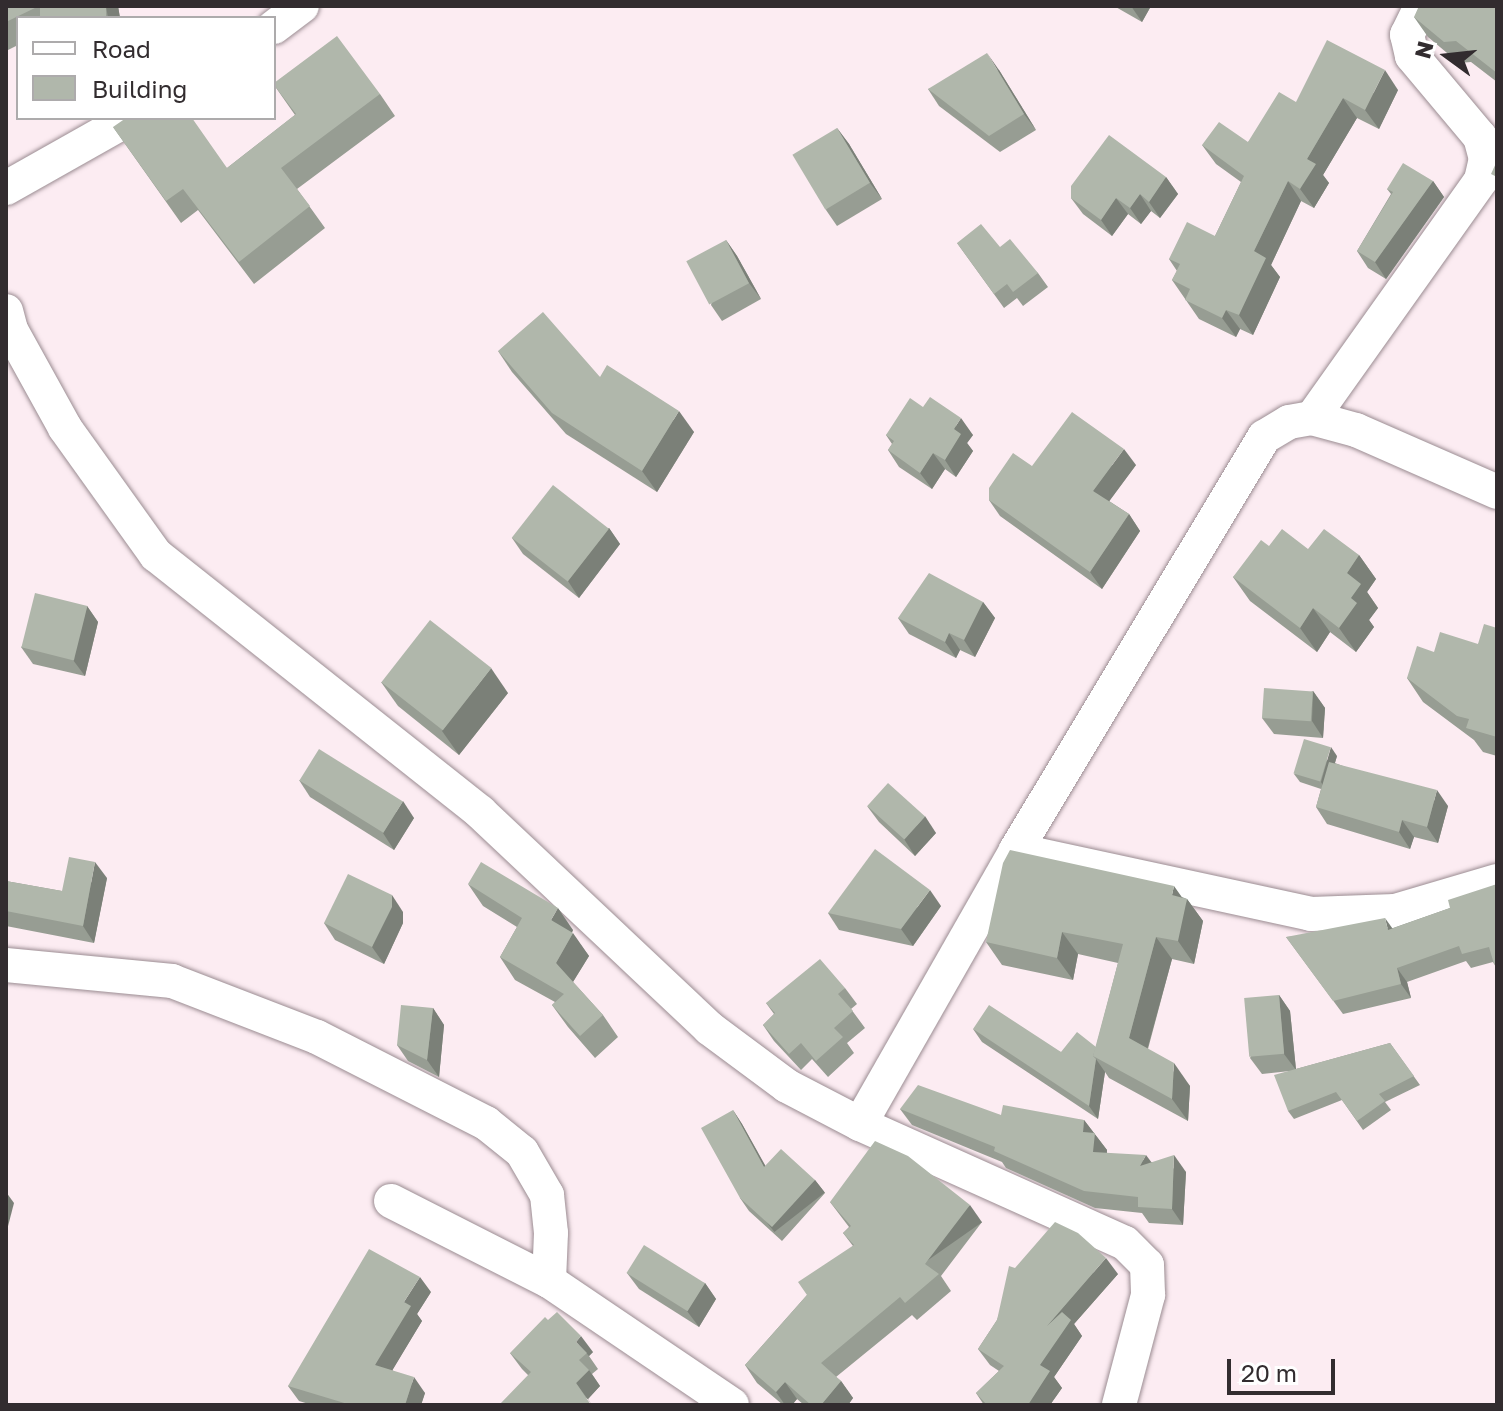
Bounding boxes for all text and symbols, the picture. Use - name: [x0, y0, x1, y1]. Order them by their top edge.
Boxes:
- legend: [16, 16, 276, 120]
- north arrow: [1407, 16, 1487, 96]
- text: Road: [92, 34, 151, 63]
- text: N: [1408, 38, 1439, 61]
- text: Building: [92, 74, 187, 103]
- scale bar: [1231, 1343, 1339, 1393]
- text: 20 m: [1241, 1358, 1297, 1387]

